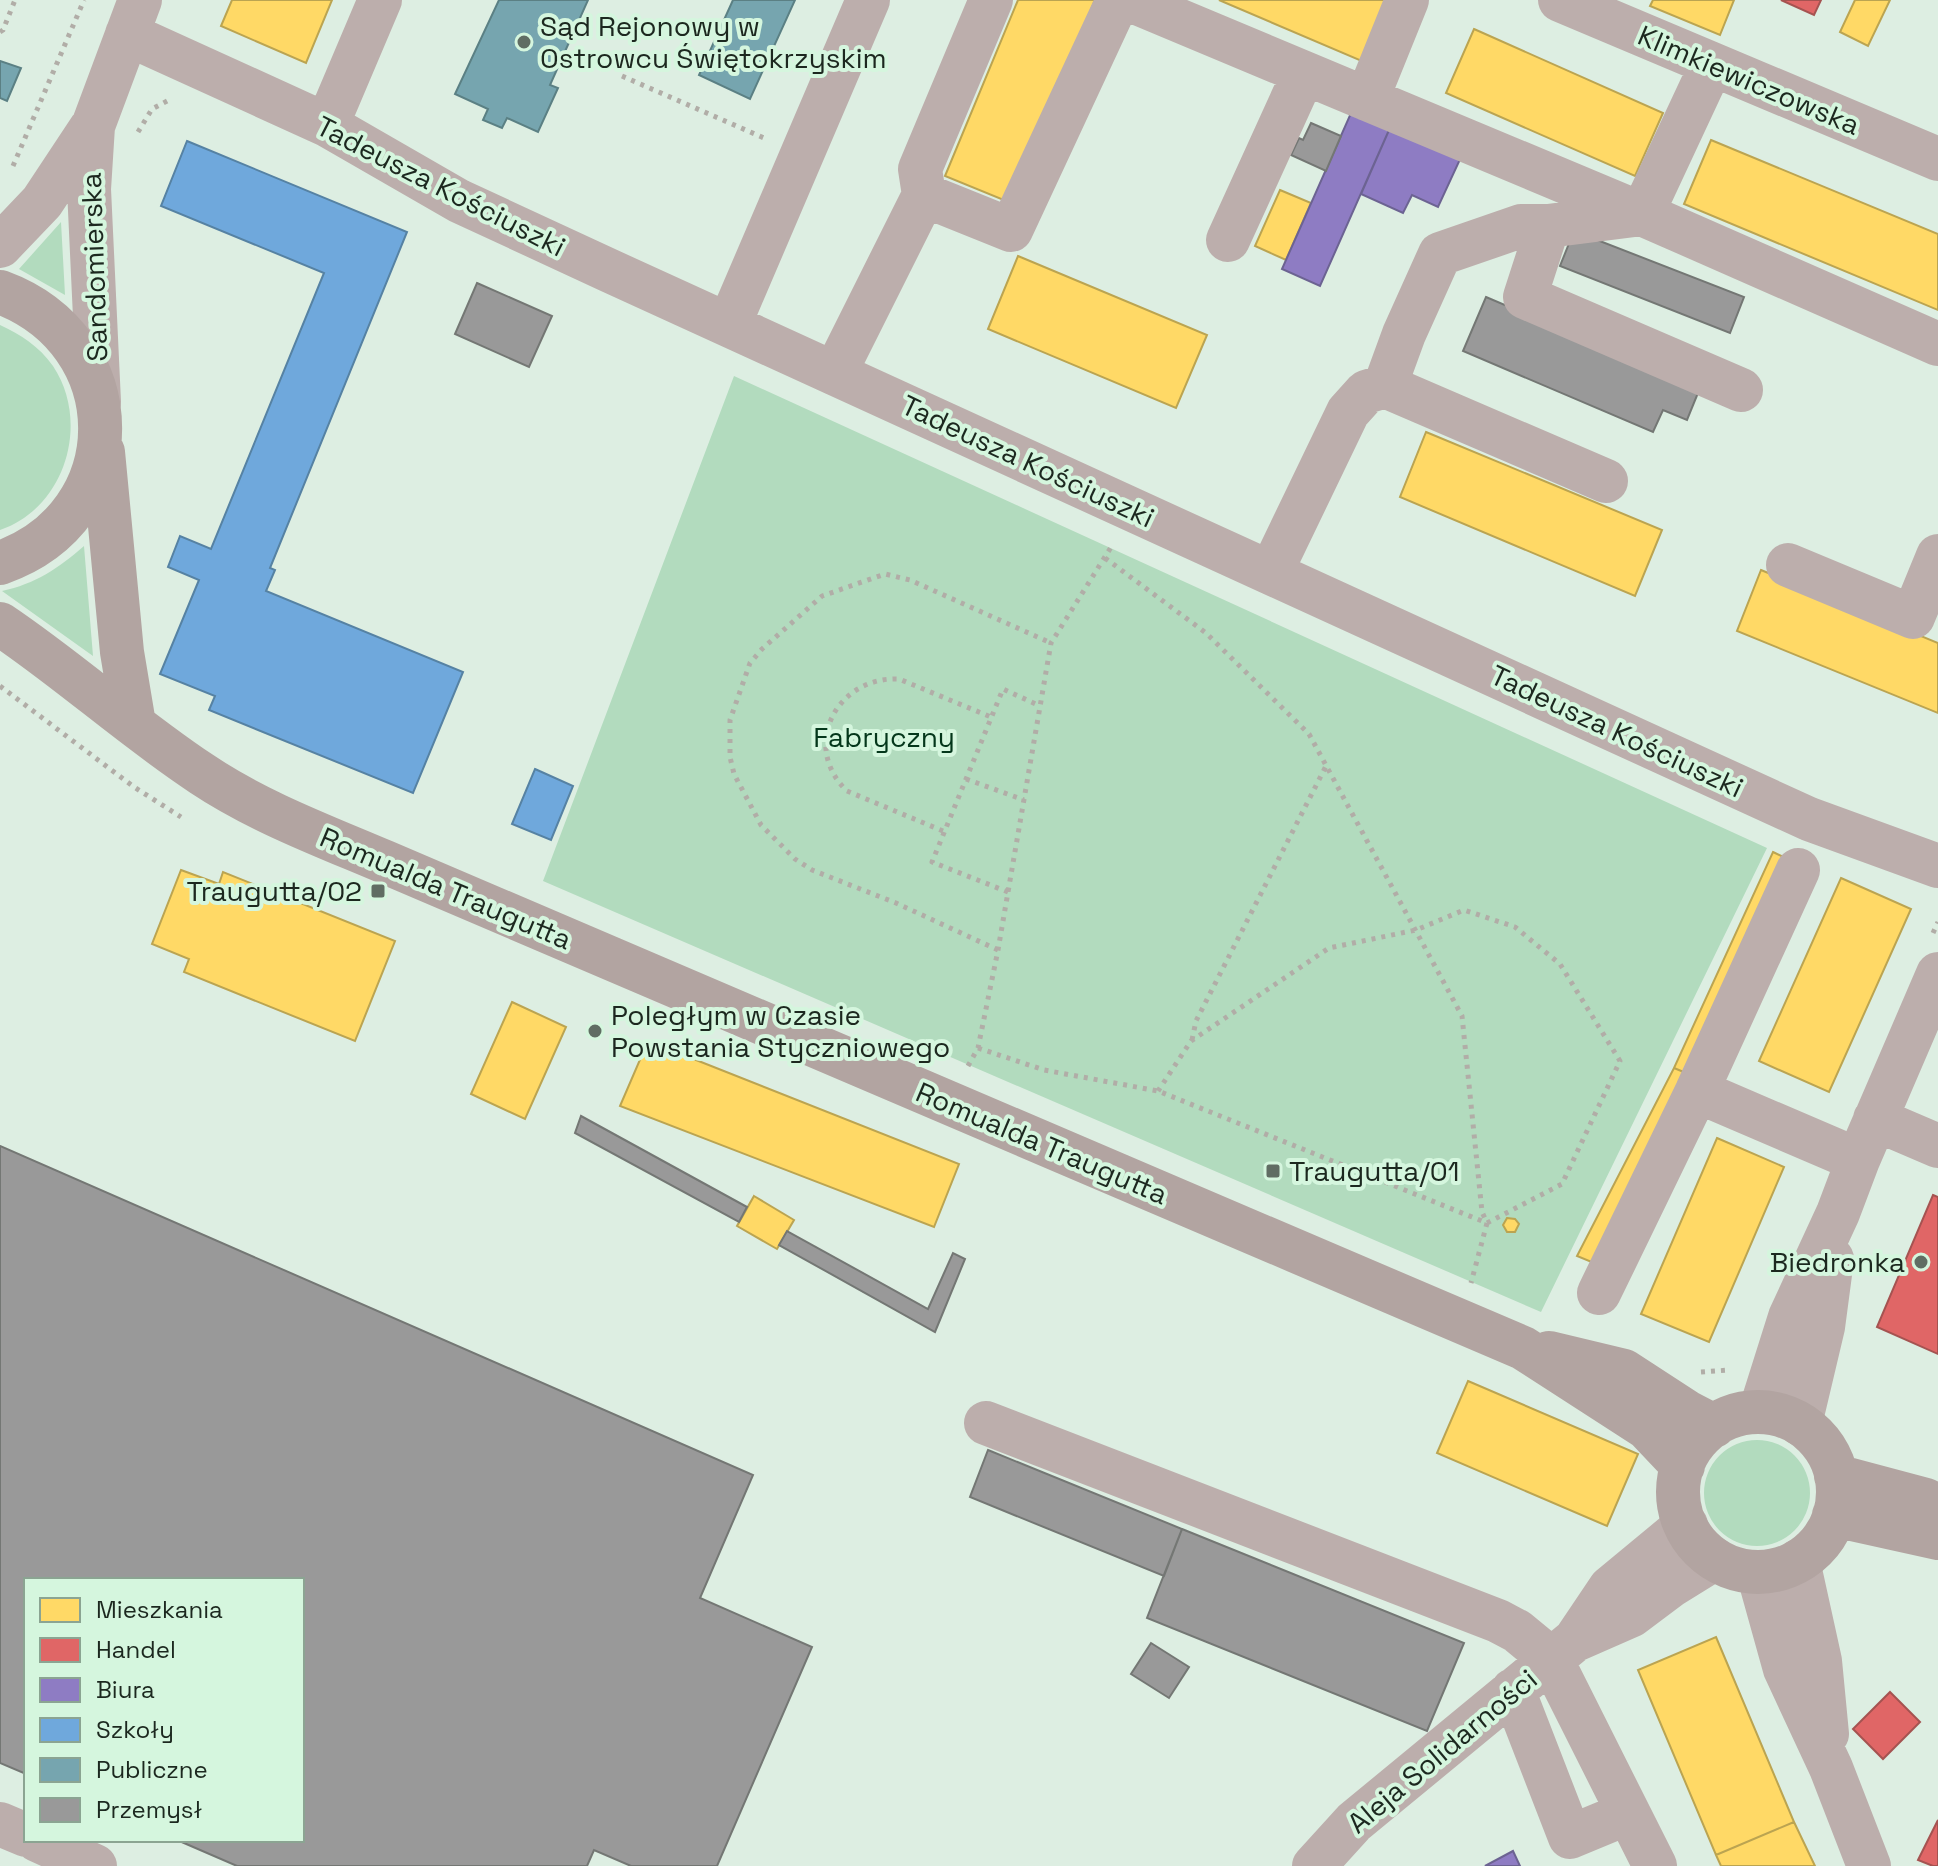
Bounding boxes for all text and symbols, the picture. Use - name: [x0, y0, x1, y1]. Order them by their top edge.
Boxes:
- place label: Sąd Rejonowy w Ostrowcu Świętokrzyskim: [540, 8, 887, 76]
- street label: Klimkiewiczowska: [1633, 17, 1865, 143]
- marker: Sąd Rejonowy w Ostrowcu Świętokrzyskim: [515, 33, 533, 51]
- street label: Tadeusza Kościuszki: [310, 108, 572, 264]
- street label: Sandomierska: [73, 172, 115, 362]
- street label: Tadeusza Kościuszki: [896, 387, 1160, 535]
- street label: Tadeusza Kościuszki: [1485, 657, 1749, 805]
- park label: Fabryczny: [813, 719, 955, 755]
- street label: Romualda Traugutta: [315, 819, 577, 957]
- place label: Traugutta/02: [186, 873, 362, 909]
- marker: Traugutta/02: [369, 882, 387, 900]
- place label: Poległym w Czasie Powstania Styczniowego: [611, 997, 950, 1065]
- marker: Poległym w Czasie Powstania Styczniowego: [586, 1022, 604, 1040]
- street label: Romualda Traugutta: [911, 1074, 1173, 1212]
- place label: Traugutta/01: [1289, 1153, 1459, 1189]
- marker: Traugutta/01: [1264, 1162, 1282, 1180]
- place label: Biedronka: [1770, 1244, 1905, 1280]
- marker: Biedronka: [1912, 1253, 1930, 1271]
- legend: [24, 1578, 304, 1842]
- text: Mieszkania: [96, 1594, 223, 1625]
- text: Handel: [96, 1634, 176, 1665]
- street label: Aleja Solidarności: [1340, 1661, 1544, 1841]
- text: Biura: [96, 1674, 155, 1705]
- text: Szkoły: [96, 1714, 174, 1745]
- text: Publiczne: [96, 1754, 208, 1785]
- text: Przemysł: [96, 1794, 203, 1825]

